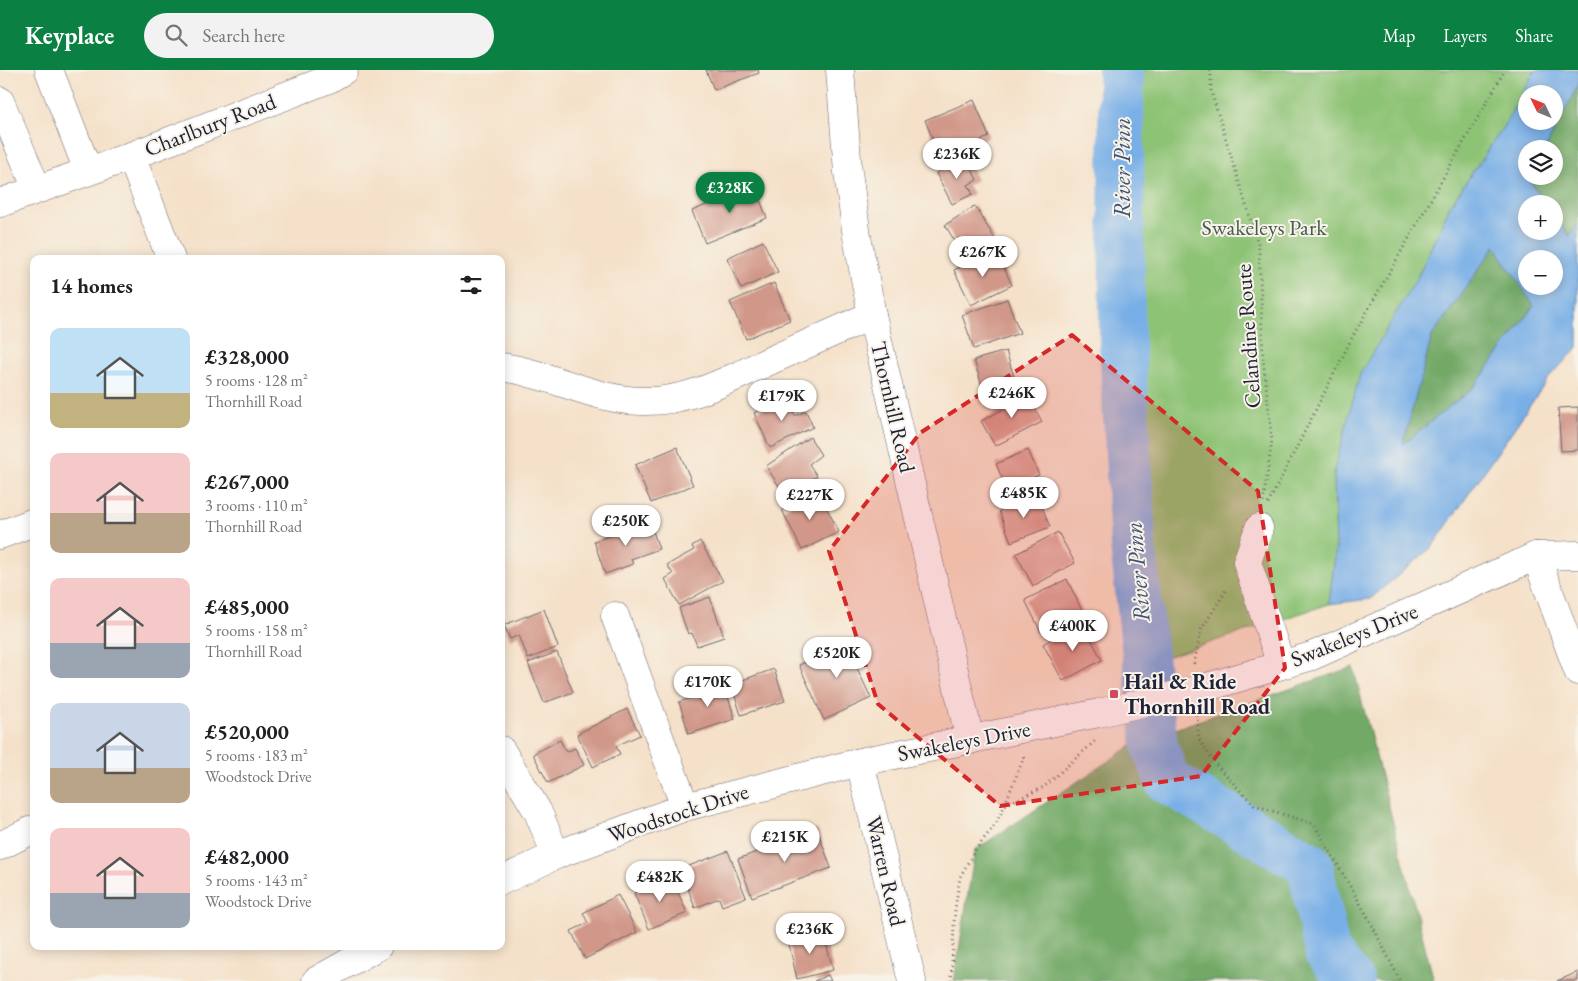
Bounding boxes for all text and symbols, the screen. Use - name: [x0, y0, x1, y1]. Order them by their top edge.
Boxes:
- search box: [144, 13, 494, 58]
- text: Keyplace: [25, 20, 114, 51]
- icon: search: [162, 21, 190, 49]
- text: Search here: [202, 23, 285, 48]
- text: Map: [1383, 24, 1415, 47]
- text: Layers: [1443, 24, 1487, 47]
- text: Share: [1515, 24, 1553, 47]
- north arrow: [1518, 85, 1562, 130]
- map controls: [1518, 85, 1563, 295]
- street label: Charlbury Road: [140, 86, 281, 163]
- water label: River Pinn: [1106, 118, 1137, 218]
- pin: £236K: [922, 138, 992, 180]
- button: layers: [1518, 140, 1563, 185]
- text: £236K: [934, 143, 980, 164]
- pin: £328K: [695, 172, 765, 214]
- text: £328K: [707, 177, 753, 198]
- button: +: [1518, 195, 1563, 240]
- park label: Swakeleys Park: [1201, 213, 1327, 242]
- pin: £267K: [948, 236, 1018, 278]
- text: £267K: [960, 241, 1006, 262]
- button: −: [1518, 250, 1563, 295]
- street label: Celandine Route: [1228, 262, 1268, 409]
- icon: filters: [457, 271, 485, 299]
- text: 14 homes: [50, 272, 133, 299]
- street label: Thornhill Road: [864, 339, 922, 476]
- text: £328,000: [205, 343, 289, 370]
- icon: home: [90, 348, 150, 408]
- text: 5 rooms · 128 m²: [205, 370, 308, 391]
- pin: £246K: [977, 376, 1047, 419]
- pin: £179K: [747, 380, 817, 422]
- text: £246K: [989, 382, 1035, 403]
- text: £179K: [759, 385, 805, 406]
- text: Thornhill Road: [205, 391, 302, 412]
- text: £267,000: [205, 468, 289, 495]
- icon: home: [90, 473, 150, 533]
- pin: £485K: [989, 476, 1059, 519]
- pin: £227K: [775, 478, 845, 521]
- text: £485K: [1001, 482, 1047, 503]
- text: £227K: [787, 484, 833, 505]
- text: 3 rooms · 110 m²: [205, 495, 308, 516]
- pin: £250K: [591, 504, 661, 547]
- text: £250K: [603, 510, 649, 531]
- text: Thornhill Road: [205, 516, 302, 537]
- water label: River Pinn: [1117, 521, 1157, 623]
- text: £485,000: [205, 593, 289, 620]
- street label: Swakeleys Drive: [1286, 596, 1422, 674]
- icon: home: [90, 598, 150, 658]
- pin: £400K: [1038, 610, 1108, 652]
- text: £400K: [1050, 615, 1096, 636]
- text: 5 rooms · 158 m²: [205, 620, 308, 641]
- pin: £520K: [802, 636, 872, 679]
- text: Thornhill Road: [205, 641, 302, 662]
- text: £520K: [814, 642, 860, 663]
- pin: £170K: [673, 666, 743, 708]
- place label: Hail & Ride Thornhill Road: [1124, 667, 1270, 721]
- text: £170K: [685, 671, 731, 692]
- marker: Hail & Ride Thornhill Road: [1108, 688, 1120, 700]
- street label: Swakeleys Drive: [895, 714, 1033, 768]
- text: £520,000: [205, 718, 289, 745]
- icon: home: [90, 723, 150, 783]
- text: 5 rooms · 183 m²: [205, 745, 308, 766]
- text: Woodstock Drive: [205, 766, 312, 787]
- street label: Woodstock Drive: [604, 776, 753, 849]
- street label: Warren Road: [859, 813, 913, 930]
- pin: £215K: [750, 820, 820, 863]
- text: £215K: [762, 826, 808, 847]
- text: £482,000: [205, 843, 289, 870]
- icon: home: [90, 848, 150, 908]
- pin: £482K: [625, 860, 695, 903]
- text: £482K: [637, 866, 683, 887]
- text: 5 rooms · 143 m²: [205, 870, 308, 891]
- text: Woodstock Drive: [205, 891, 312, 912]
- pin: £236K: [775, 912, 845, 955]
- text: £236K: [787, 918, 833, 939]

